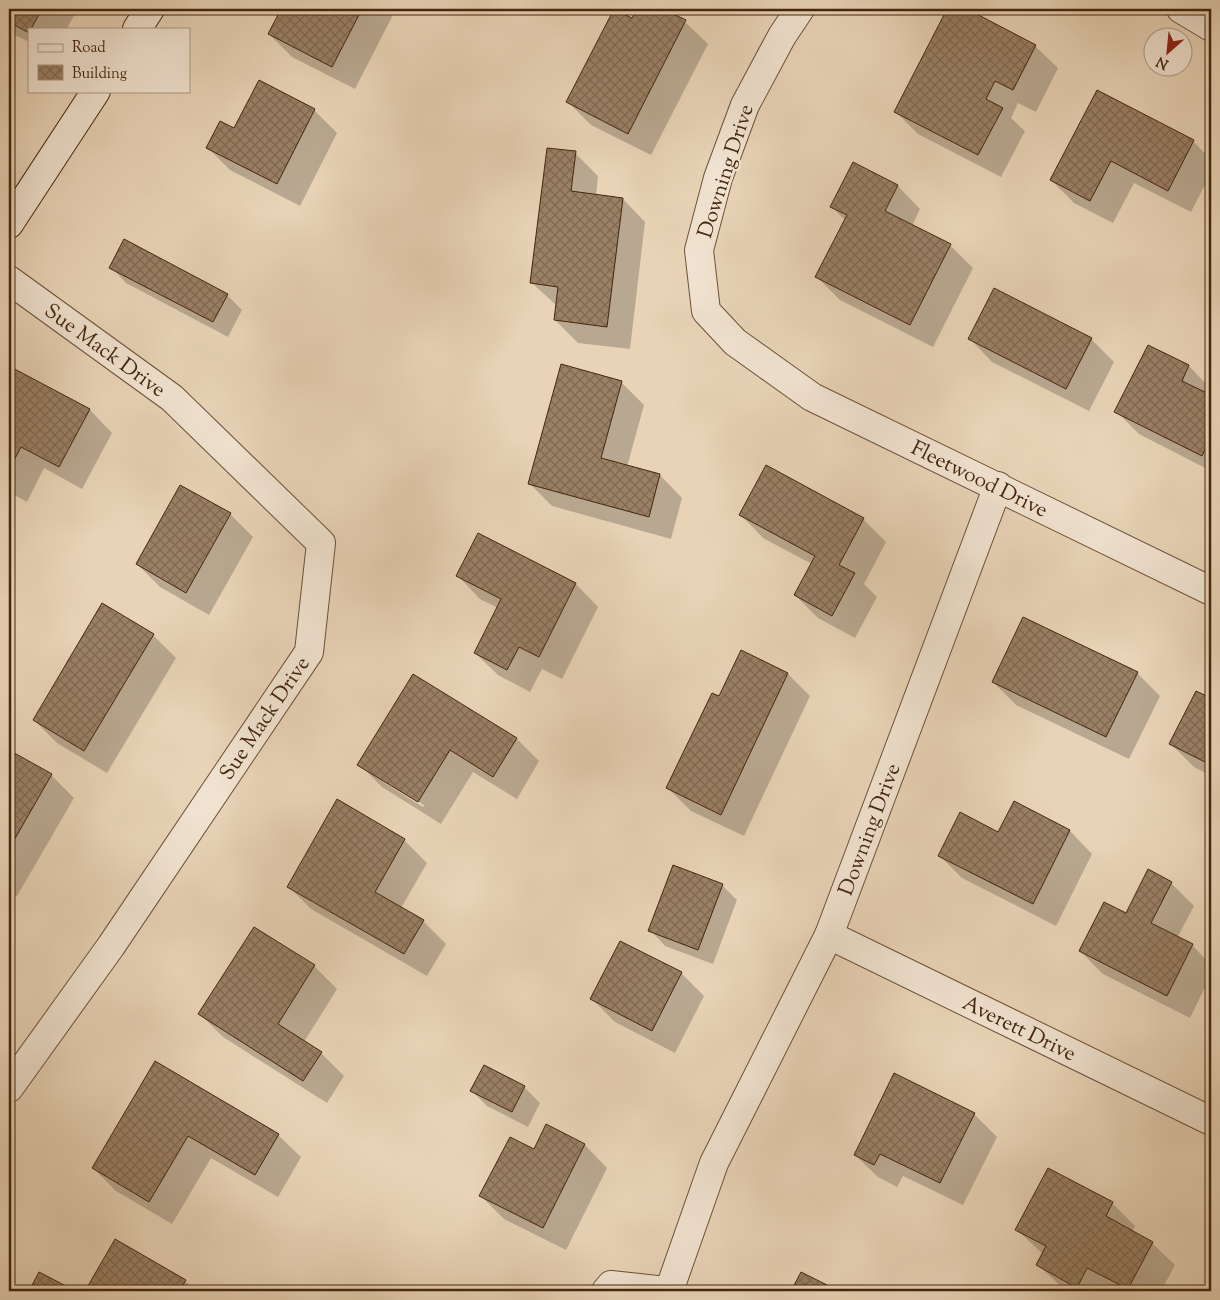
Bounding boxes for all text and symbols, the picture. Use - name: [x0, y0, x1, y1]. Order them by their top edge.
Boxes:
- legend: [28, 28, 190, 92]
- north arrow: [1142, 28, 1192, 78]
- text: Road: [72, 38, 106, 59]
- text: N: [1153, 50, 1173, 73]
- text: Building: [72, 64, 127, 85]
- street label: Downing Drive: [691, 101, 763, 242]
- street label: Sue Mack Drive: [37, 297, 171, 406]
- street label: Fleetwood Drive: [905, 434, 1052, 526]
- street label: Sue Mack Drive: [213, 651, 318, 787]
- street label: Downing Drive: [832, 760, 909, 900]
- street label: Averett Drive: [957, 989, 1081, 1070]

